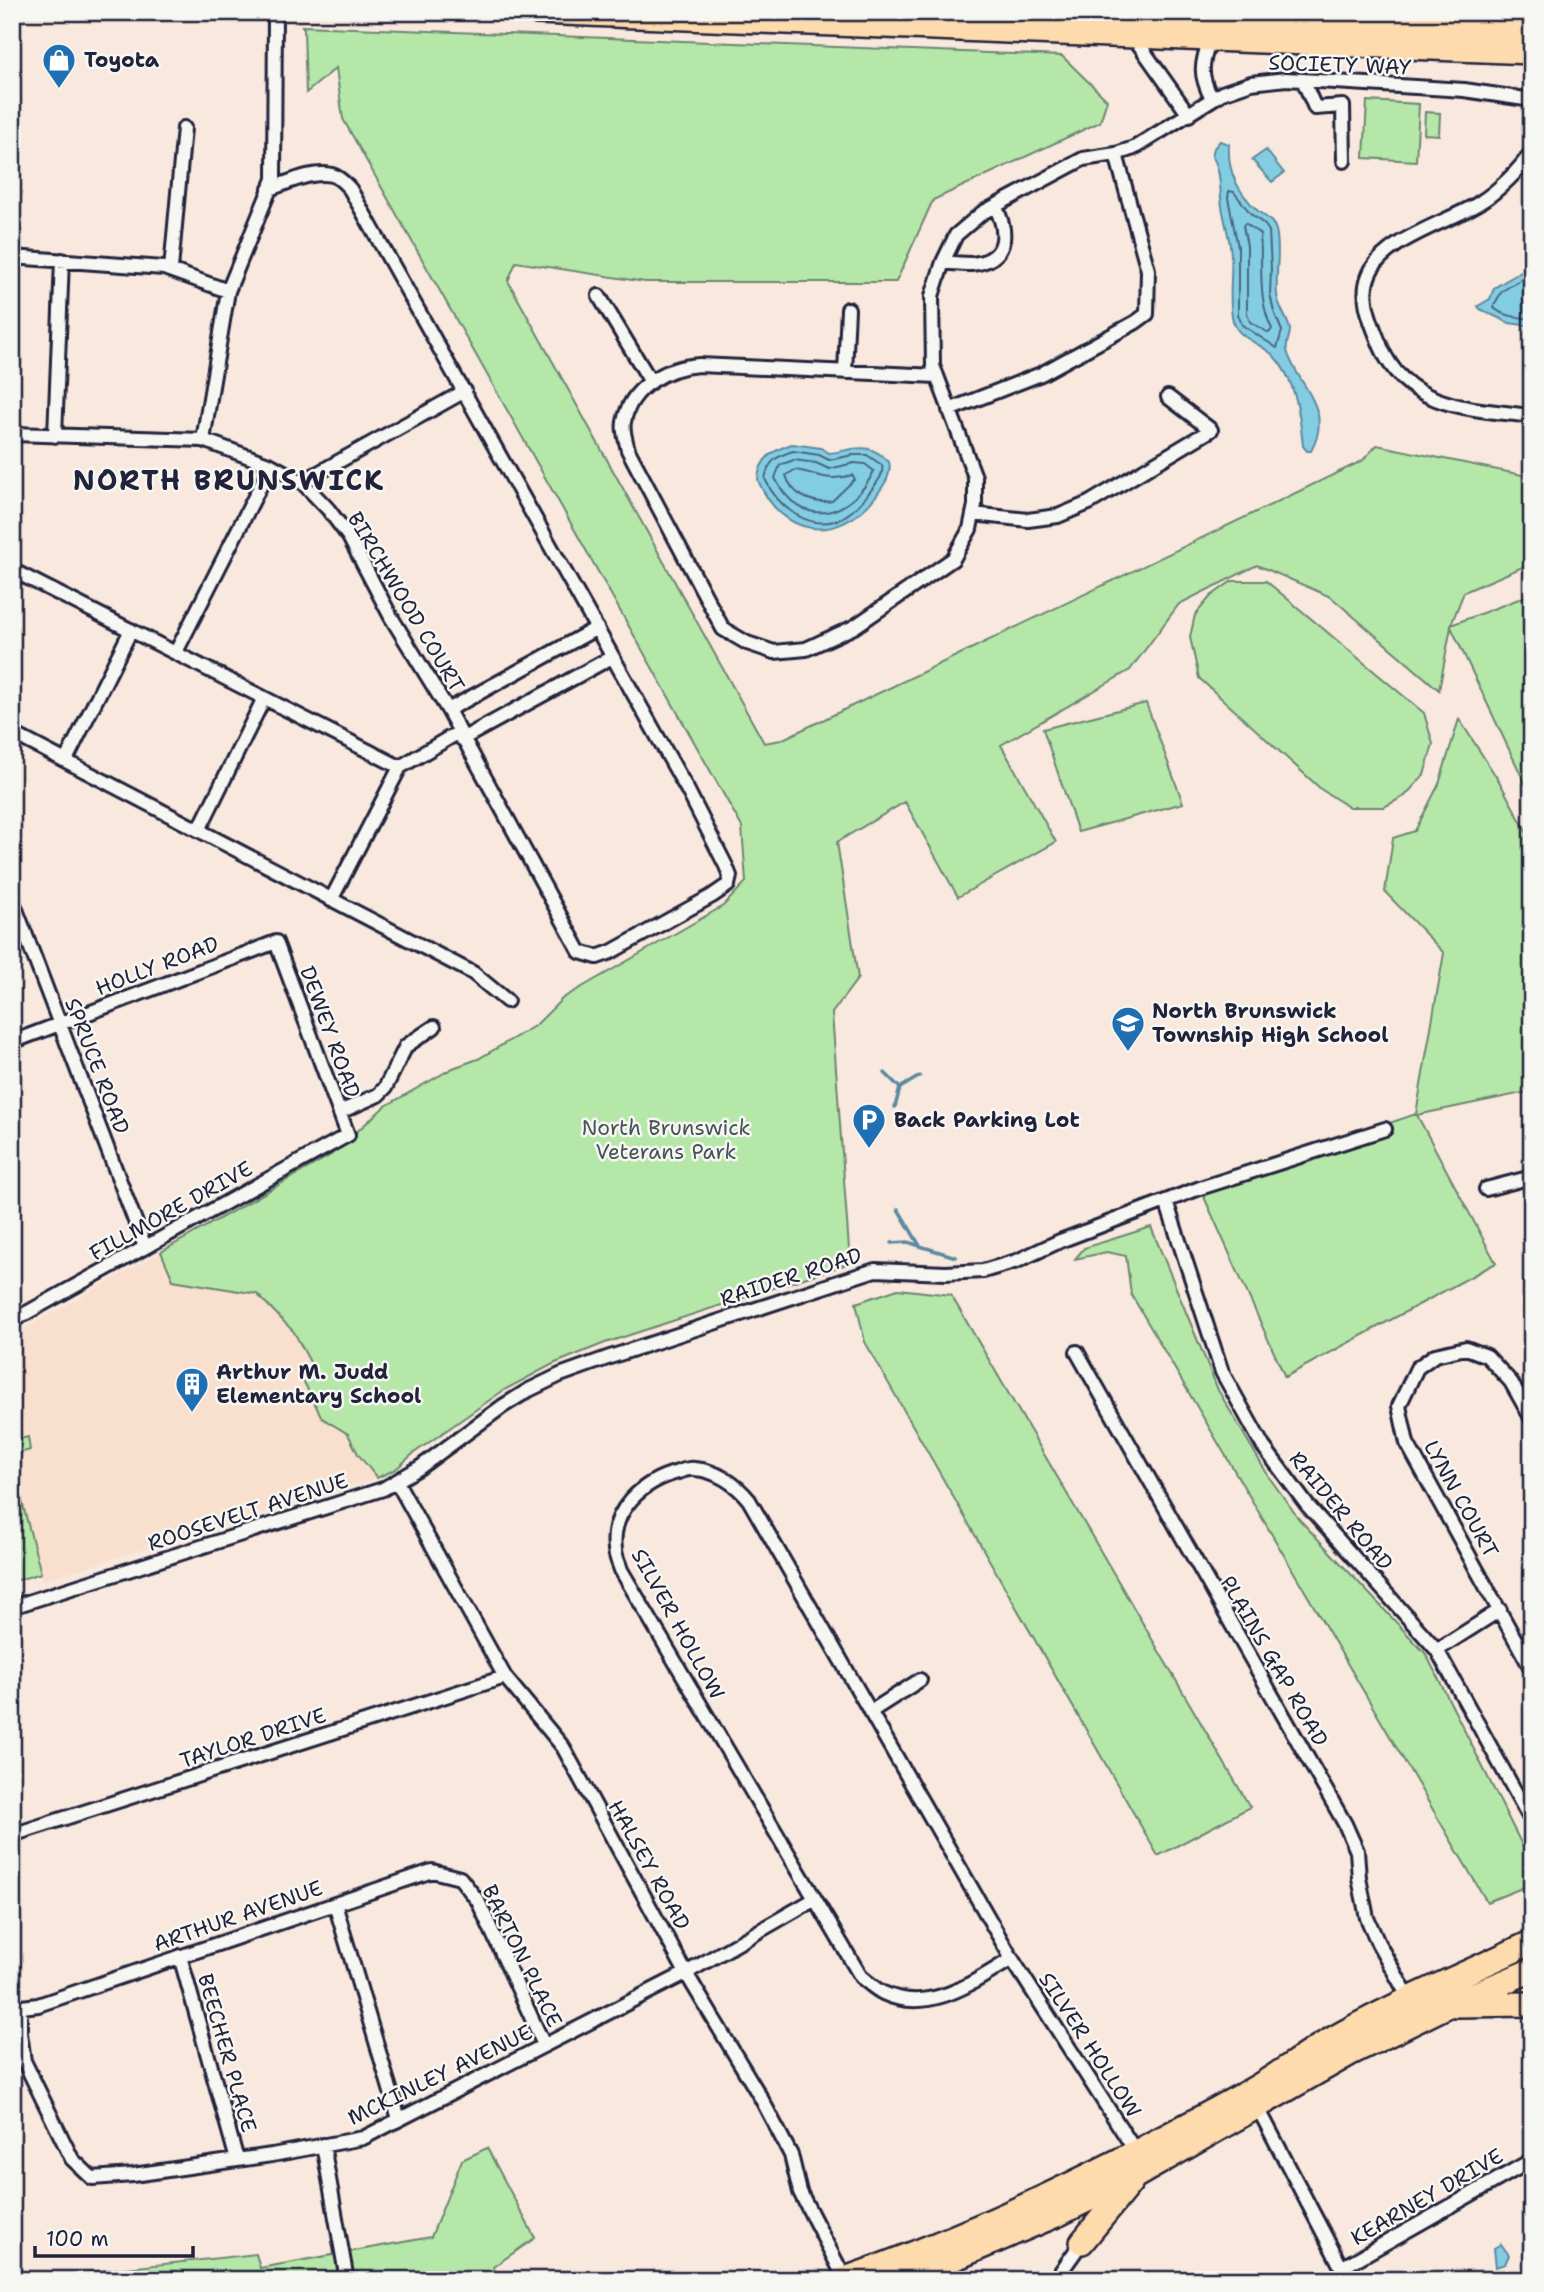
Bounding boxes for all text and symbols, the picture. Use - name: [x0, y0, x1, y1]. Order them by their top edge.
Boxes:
- shop icon: Toyota: [40, 41, 78, 90]
- place label: Toyota: [84, 46, 160, 74]
- street label: SOCIETY WAY: [1268, 49, 1412, 81]
- district label: NORTH BRUNSWICK: [73, 461, 385, 499]
- street label: BIRCHWOOD COURT: [341, 507, 471, 697]
- street label: HOLLY ROAD: [91, 930, 223, 1002]
- street label: DEWEY ROAD: [293, 962, 367, 1102]
- street label: SPRUCE ROAD: [58, 994, 136, 1138]
- place label: North Brunswick Township High School: [1152, 997, 1389, 1049]
- school or university icon: North Brunswick Township High School: [1109, 1004, 1147, 1053]
- parking icon: Back Parking Lot: [850, 1101, 888, 1150]
- place label: Back Parking Lot: [894, 1106, 1080, 1134]
- park label: North Brunswick Veterans Park: [582, 1114, 750, 1166]
- street label: FILLMORE DRIVE: [85, 1155, 257, 1267]
- street label: RAIDER ROAD: [717, 1241, 865, 1313]
- place label: Arthur M. Judd Elementary School: [216, 1358, 421, 1410]
- building icon: Arthur M. Judd Elementary School: [173, 1365, 211, 1414]
- street label: LYNN COURT: [1417, 1435, 1505, 1563]
- street label: RAIDER ROAD: [1283, 1446, 1399, 1576]
- street label: ROOSEVELT AVENUE: [144, 1466, 352, 1558]
- street label: SILVER HOLLOW: [625, 1544, 731, 1704]
- street label: PLAINS GAP ROAD: [1214, 1571, 1334, 1751]
- street label: TAYLOR DRIVE: [176, 1701, 330, 1775]
- street label: HALSEY ROAD: [602, 1795, 696, 1935]
- street label: ARTHUR AVENUE: [150, 1874, 326, 1958]
- street label: BARTON PLACE: [475, 1880, 569, 2032]
- street label: SILVER HOLLOW: [1032, 1967, 1148, 2123]
- street label: BEECHER PLACE: [191, 1970, 263, 2136]
- street label: MCKINLEY AVENUE: [343, 2018, 537, 2132]
- street label: KEARNEY DRIVE: [1346, 2142, 1508, 2252]
- scale bar: [35, 2215, 192, 2259]
- text: 100 m: [46, 2225, 109, 2253]

